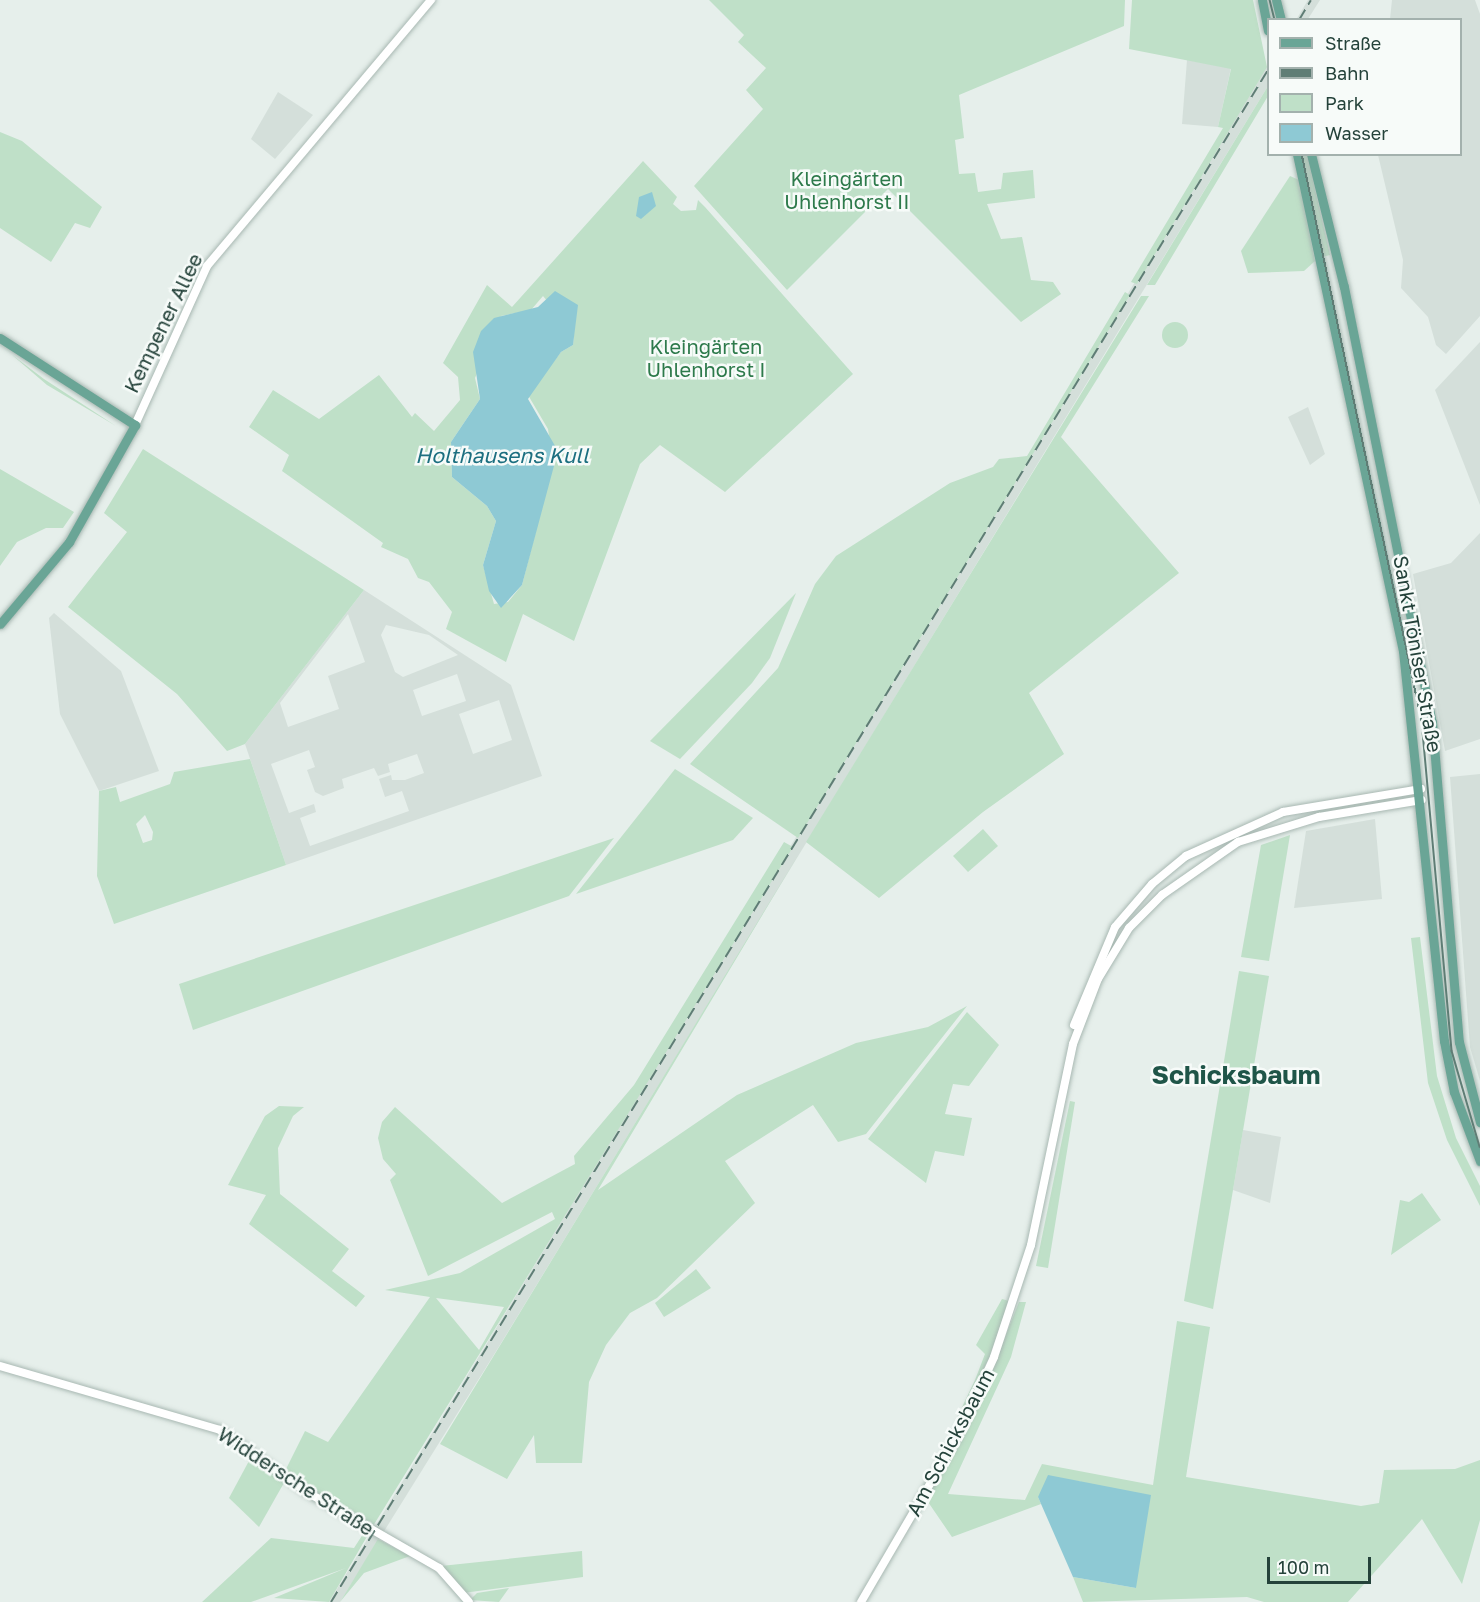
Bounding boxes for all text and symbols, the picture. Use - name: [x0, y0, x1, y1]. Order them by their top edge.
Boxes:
- legend: [1267, 18, 1462, 156]
- text: Straße: [1325, 32, 1381, 54]
- text: Bahn: [1325, 62, 1369, 84]
- text: Park: [1325, 92, 1364, 114]
- text: Wasser: [1325, 122, 1388, 144]
- park label: Kleingärten Uhlenhorst II: [784, 166, 910, 213]
- street label: Kempener Allee: [119, 249, 207, 397]
- park label: Kleingärten Uhlenhorst I: [647, 334, 765, 381]
- water label: Holthausens Kull: [415, 442, 589, 468]
- street label: Sankt Töniser Straße: [1389, 554, 1447, 754]
- district label: Schicksbaum: [1152, 1059, 1320, 1091]
- street label: Am Schicksbaum: [901, 1364, 999, 1520]
- street label: Widdersche Straße: [213, 1422, 379, 1540]
- scale bar: [1270, 1545, 1374, 1583]
- text: 100 m: [1278, 1556, 1329, 1578]

